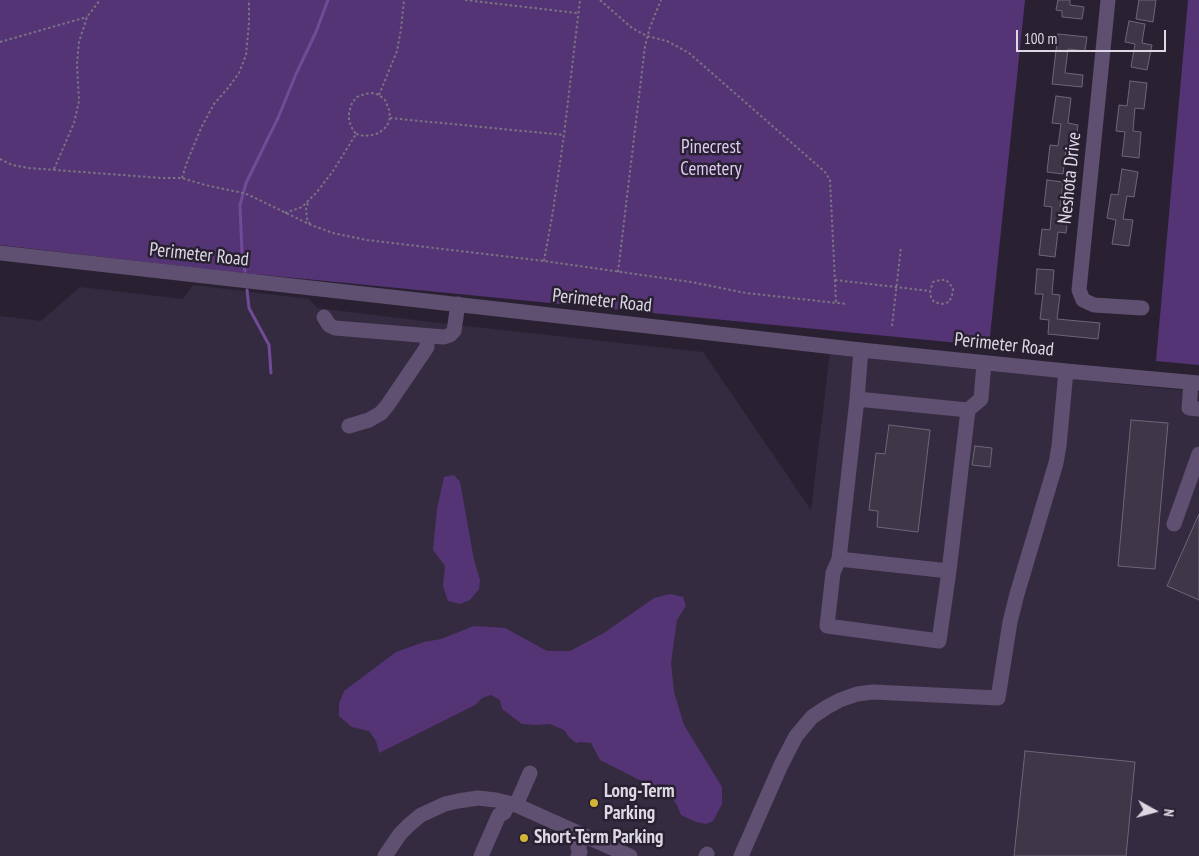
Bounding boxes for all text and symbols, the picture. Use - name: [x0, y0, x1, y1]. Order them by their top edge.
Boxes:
- scale bar: [1019, 20, 1169, 52]
- text: 100 m: [1024, 29, 1057, 48]
- street label: Neshota Drive: [1054, 131, 1086, 225]
- park label: Pinecrest Cemetery: [680, 137, 742, 181]
- street label: Perimeter Road: [148, 238, 250, 272]
- street label: Perimeter Road: [551, 284, 653, 318]
- street label: Perimeter Road: [953, 328, 1055, 362]
- place label: Long-Term Parking: [604, 781, 675, 825]
- north arrow: [1129, 786, 1179, 836]
- marker: Long-Term Parking: [588, 797, 600, 809]
- text: N: [1159, 808, 1178, 818]
- place label: Short-Term Parking: [534, 827, 663, 849]
- marker: Short-Term Parking: [518, 832, 530, 844]

